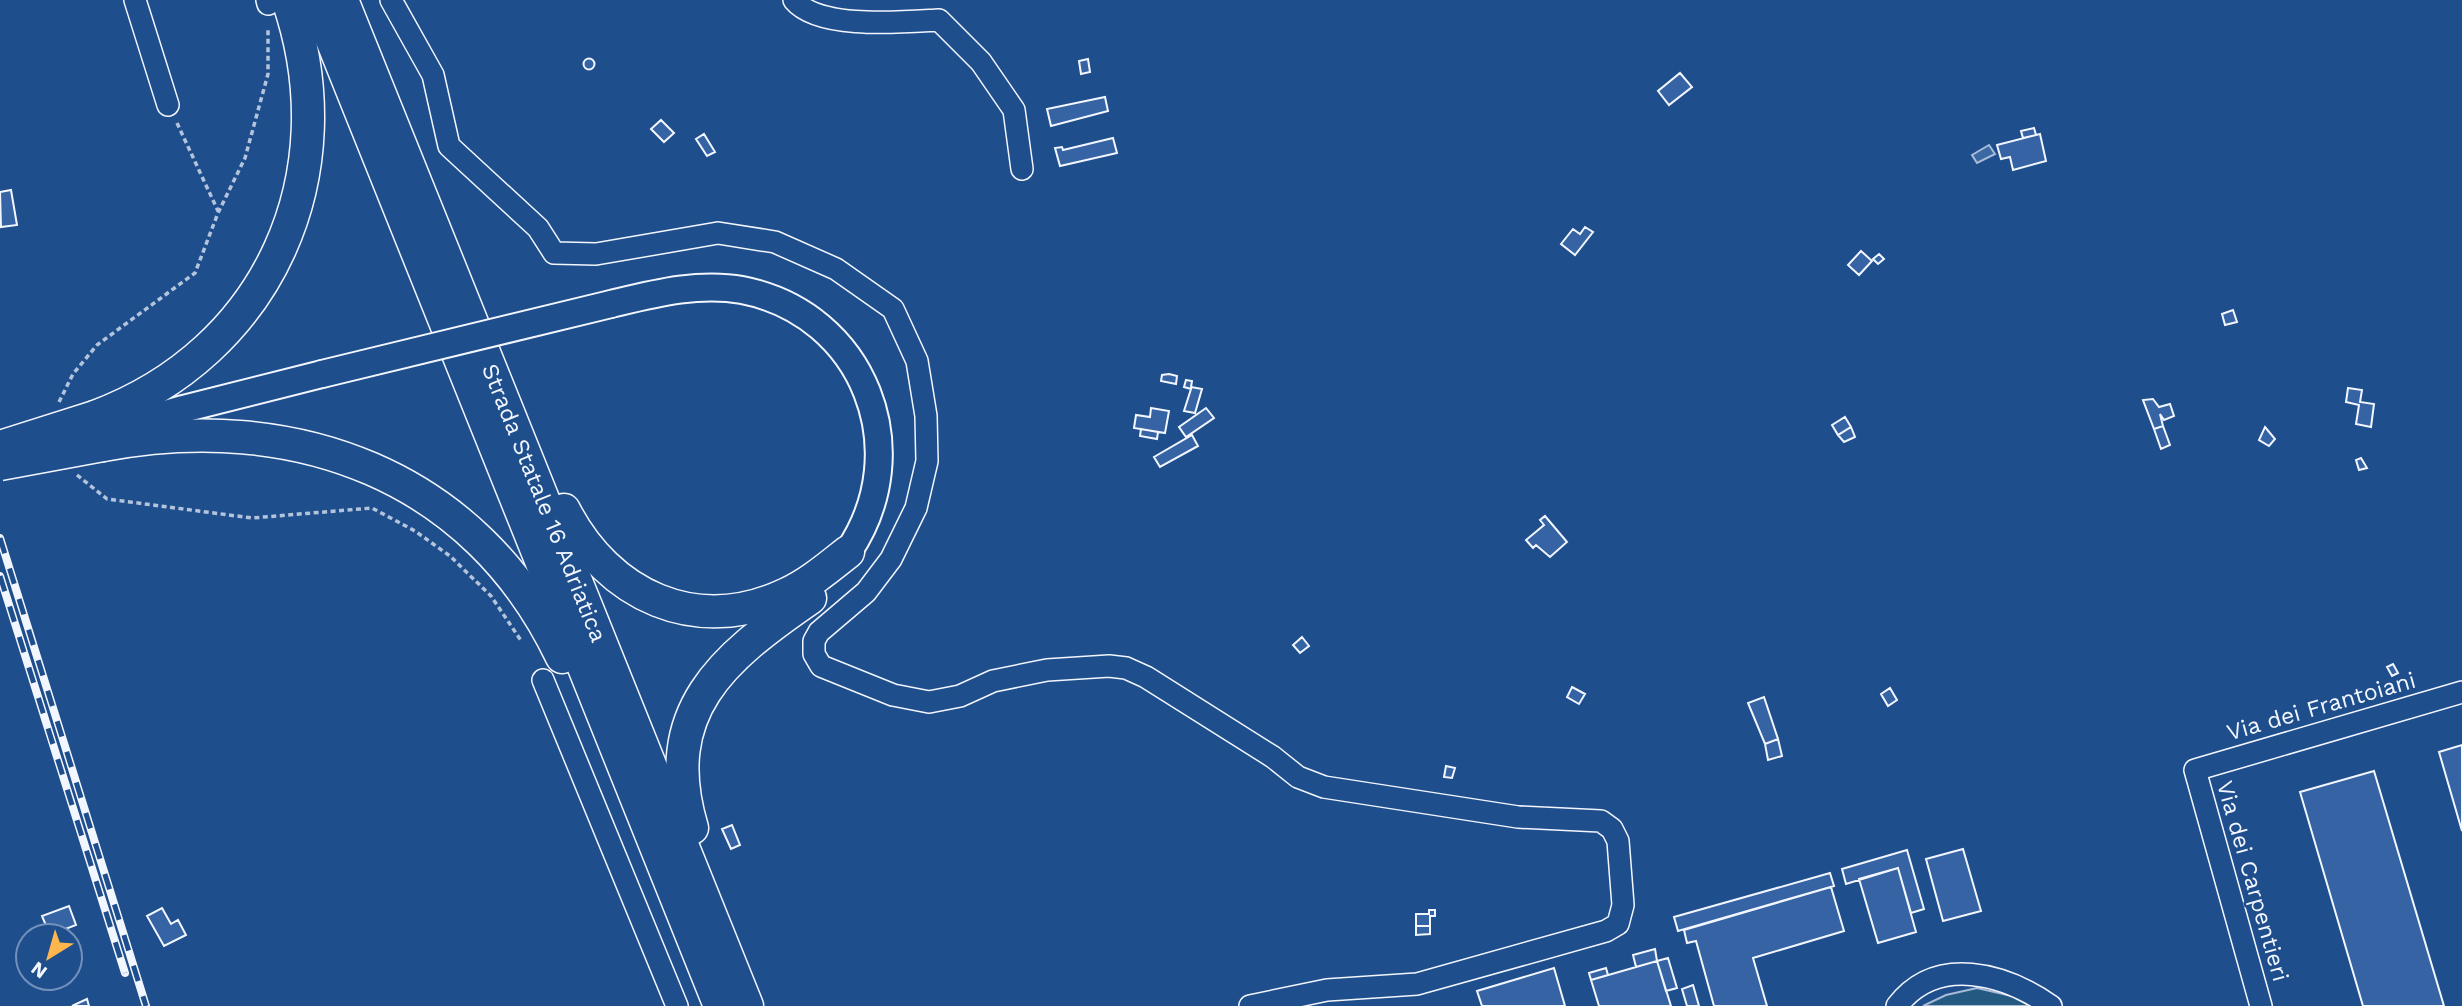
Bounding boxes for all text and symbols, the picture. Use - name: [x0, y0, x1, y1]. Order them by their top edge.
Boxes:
- street label: Strada Statale 16 Adriatica: [476, 360, 612, 646]
- street label: Via dei Frantoiani: [2224, 667, 2419, 746]
- street label: Via dei Carpentieri: [2211, 778, 2294, 985]
- north arrow: [14, 922, 84, 992]
- text: N: [27, 957, 52, 984]

